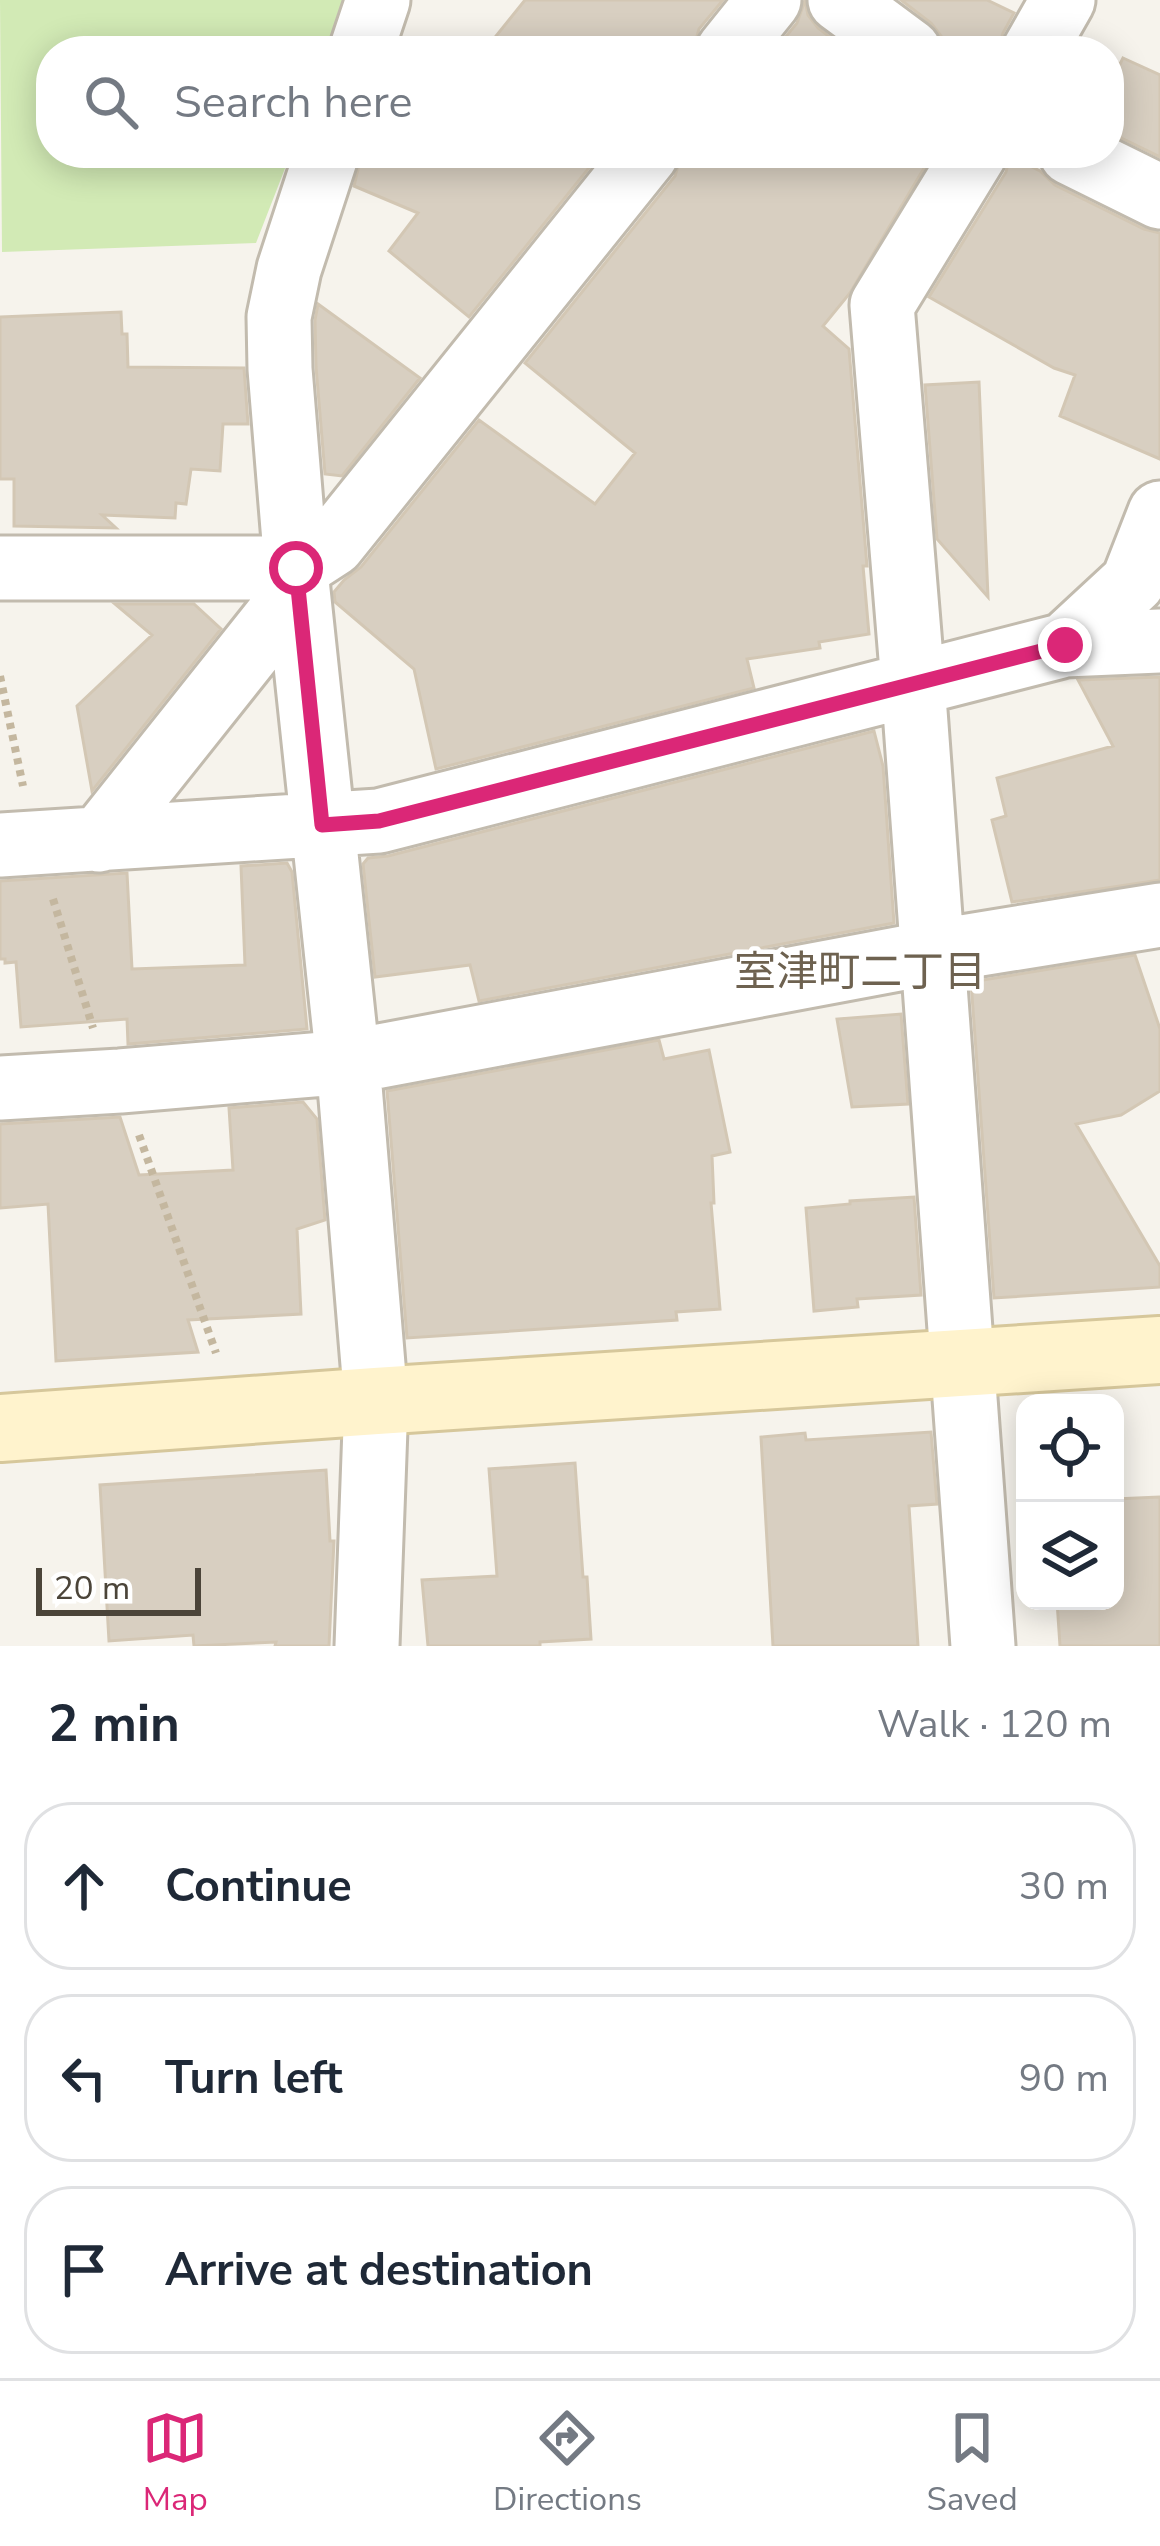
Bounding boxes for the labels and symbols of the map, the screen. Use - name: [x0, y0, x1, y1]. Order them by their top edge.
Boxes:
- route start: [269, 541, 323, 595]
- route end: [1038, 618, 1092, 672]
- district label: 室津町二丁目: [734, 944, 986, 1001]
- scale bar: [36, 1562, 201, 1615]

